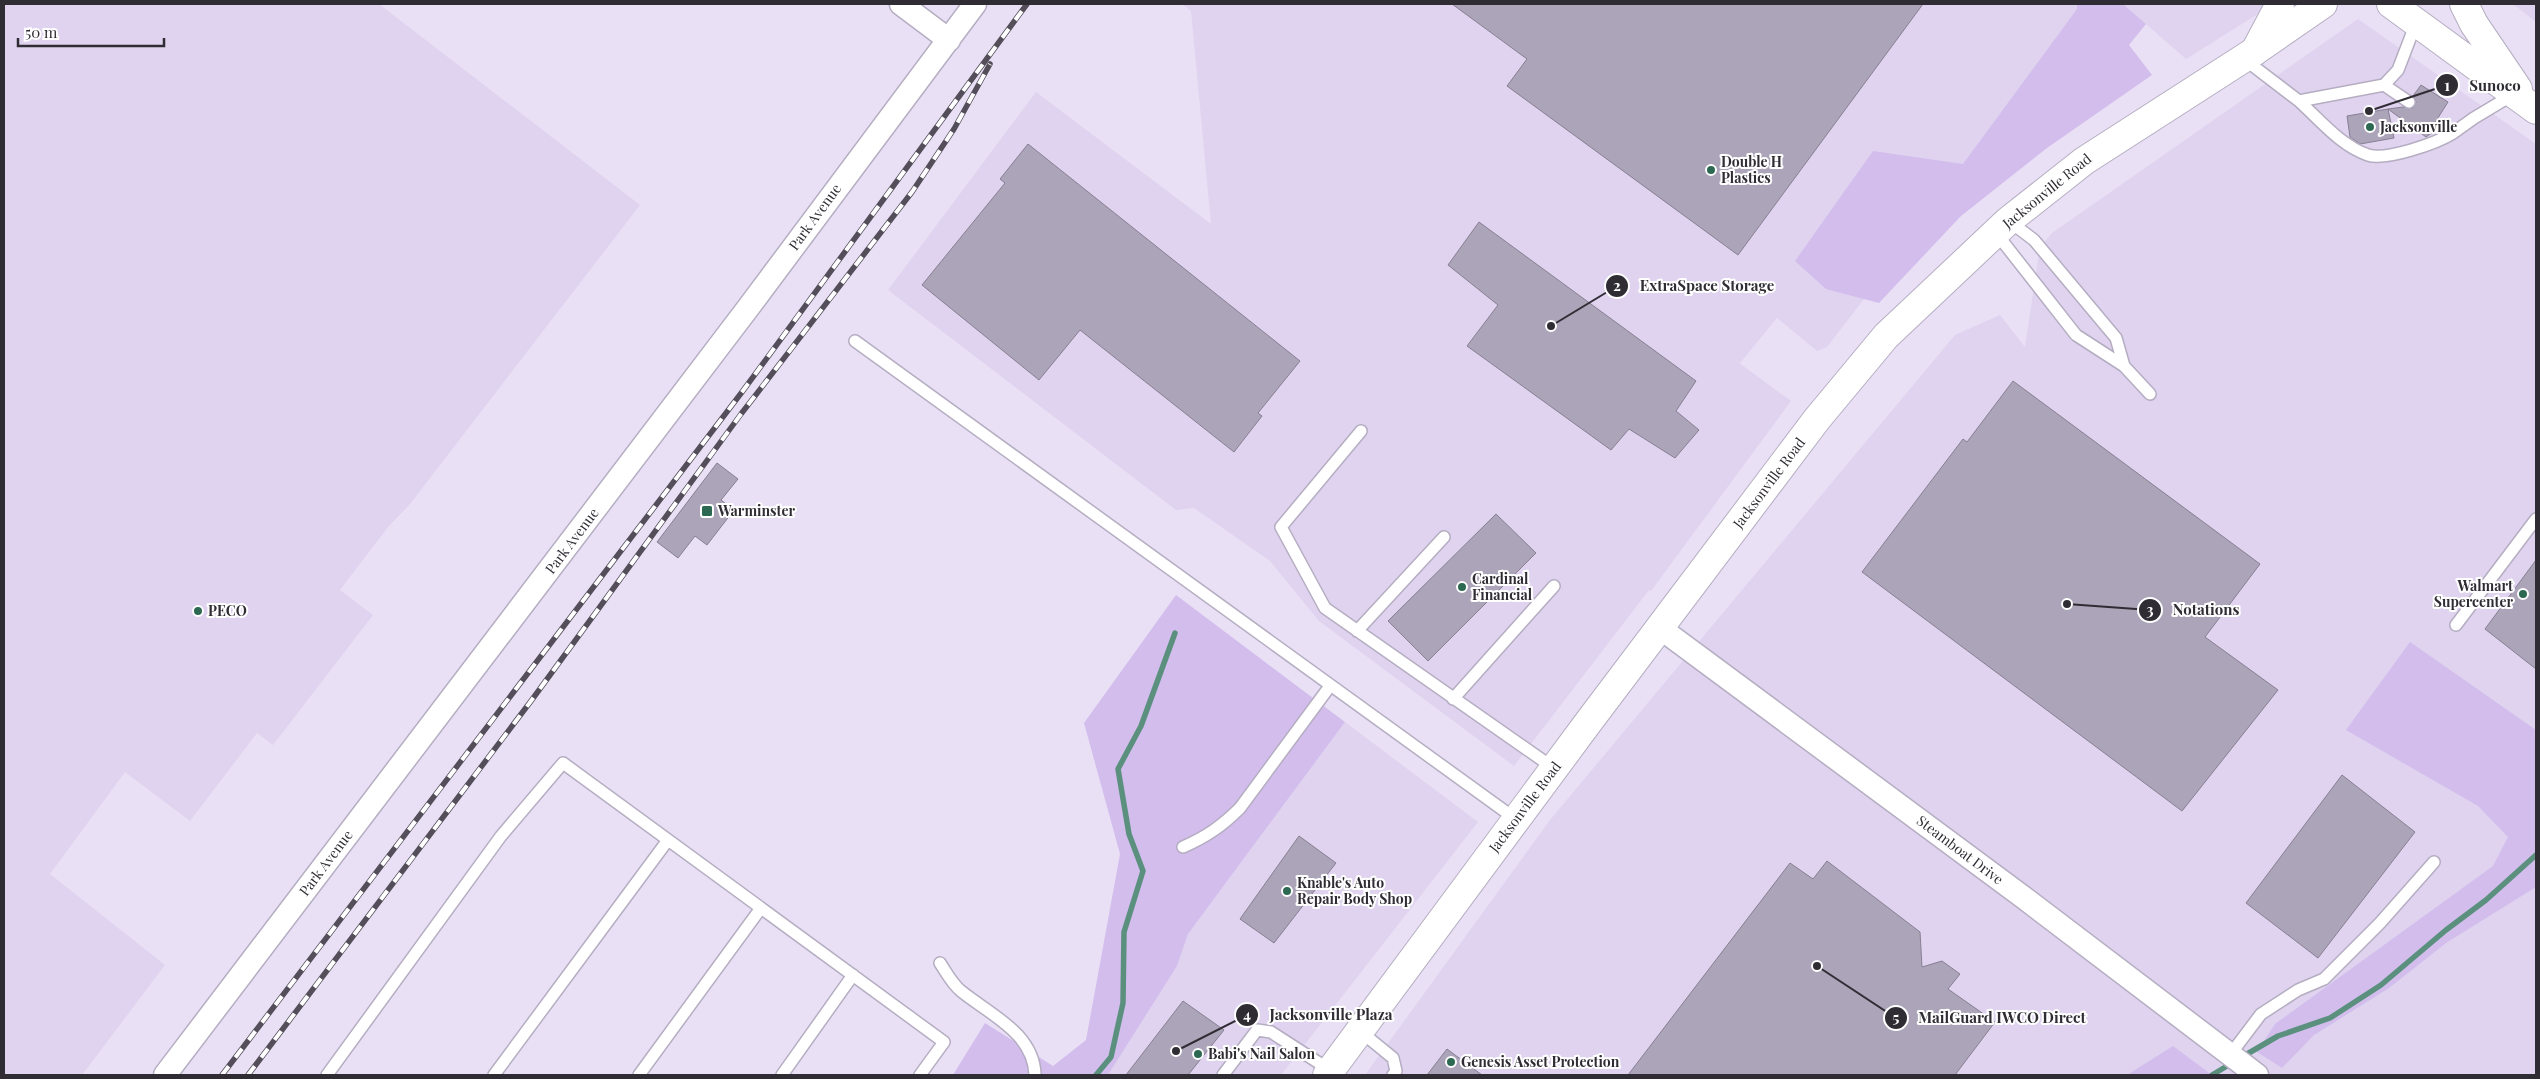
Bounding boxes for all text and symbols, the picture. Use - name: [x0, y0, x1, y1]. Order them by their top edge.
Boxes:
- scale bar: [18, 15, 164, 47]
- text: 50 m: [25, 22, 58, 42]
- callout: Sunoco: [2435, 70, 2531, 100]
- text: 1: [2444, 75, 2450, 95]
- text: Sunoco: [2469, 75, 2521, 95]
- place label: Jacksonville: [2379, 117, 2457, 136]
- marker: Jacksonville: [2364, 121, 2376, 133]
- street label: Jacksonville Road: [1998, 149, 2095, 233]
- place label: Double H Plastics: [1721, 152, 1782, 187]
- marker: Double H Plastics: [1705, 164, 1717, 176]
- street label: Park Avenue: [784, 180, 845, 254]
- callout: ExtraSpace Storage: [1604, 271, 1784, 301]
- text: 2: [1613, 275, 1621, 295]
- text: ExtraSpace Storage: [1640, 275, 1775, 295]
- street label: Jacksonville Road: [1728, 433, 1809, 533]
- place label: Warminster: [717, 501, 795, 520]
- street label: Park Avenue: [541, 504, 603, 577]
- marker: Warminster: [700, 504, 714, 518]
- place label: Cardinal Financial: [1472, 569, 1533, 604]
- place label: Walmart Supercenter: [2434, 576, 2513, 611]
- marker: Cardinal Financial: [1456, 581, 1468, 593]
- marker: Walmart Supercenter: [2517, 588, 2529, 600]
- callout: Notations: [2138, 595, 2249, 625]
- text: 3: [2146, 599, 2154, 619]
- text: Notations: [2173, 599, 2239, 619]
- place label: PECO: [208, 601, 247, 620]
- marker: PECO: [192, 605, 204, 617]
- street label: Jacksonville Road: [1484, 757, 1565, 857]
- street label: Steamboat Drive: [1913, 811, 2008, 888]
- street label: Park Avenue: [295, 826, 357, 899]
- place label: Knable's Auto Repair Body Shop: [1297, 873, 1412, 908]
- marker: Knable's Auto Repair Body Shop: [1281, 885, 1293, 897]
- callout: Jacksonville Plaza: [1235, 1000, 1403, 1030]
- callout: MailGuard IWCO Direct: [1883, 1003, 2096, 1033]
- text: 4: [1243, 1004, 1251, 1024]
- text: Jacksonville Plaza: [1268, 1004, 1393, 1024]
- text: 5: [1893, 1007, 1900, 1027]
- text: MailGuard IWCO Direct: [1918, 1007, 2087, 1027]
- place label: Babi's Nail Salon: [1208, 1044, 1315, 1063]
- marker: Babi's Nail Salon: [1192, 1048, 1204, 1060]
- place label: Genesis Asset Protection: [1461, 1052, 1620, 1071]
- marker: Genesis Asset Protection: [1445, 1056, 1457, 1068]

